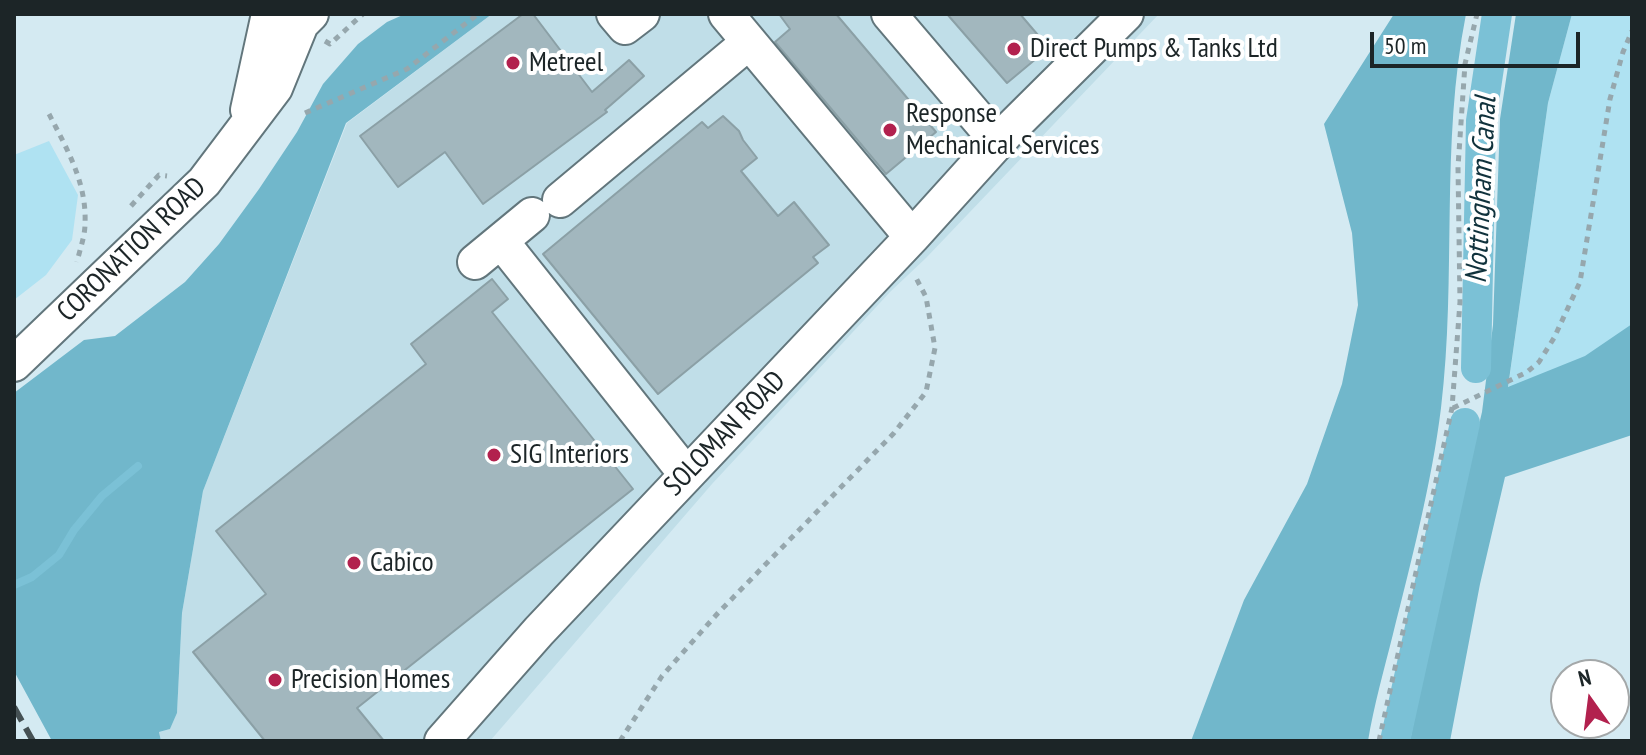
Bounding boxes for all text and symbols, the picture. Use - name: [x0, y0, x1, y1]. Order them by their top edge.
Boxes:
- scale bar: [1374, 16, 1584, 66]
- text: 50 m: [1384, 30, 1426, 61]
- place label: Direct Pumps & Tanks Ltd: [1030, 32, 1278, 66]
- marker: Direct Pumps & Tanks Ltd: [1005, 40, 1023, 58]
- place label: Metreel: [529, 46, 603, 80]
- marker: Metreel: [504, 54, 522, 72]
- water label: Nottingham Canal: [1459, 96, 1505, 284]
- place label: Response Mechanical Services: [906, 97, 1099, 163]
- marker: Response Mechanical Services: [881, 121, 899, 139]
- street label: CORONATION ROAD: [51, 171, 213, 329]
- street label: SOLOMAN ROAD: [657, 365, 793, 503]
- place label: SIG Interiors: [510, 438, 629, 472]
- marker: SIG Interiors: [485, 446, 503, 464]
- place label: Cabico: [370, 546, 433, 580]
- marker: Cabico: [345, 554, 363, 572]
- north arrow: [1550, 659, 1630, 739]
- place label: Precision Homes: [291, 663, 450, 697]
- text: N: [1576, 663, 1594, 693]
- marker: Precision Homes: [266, 671, 284, 689]

